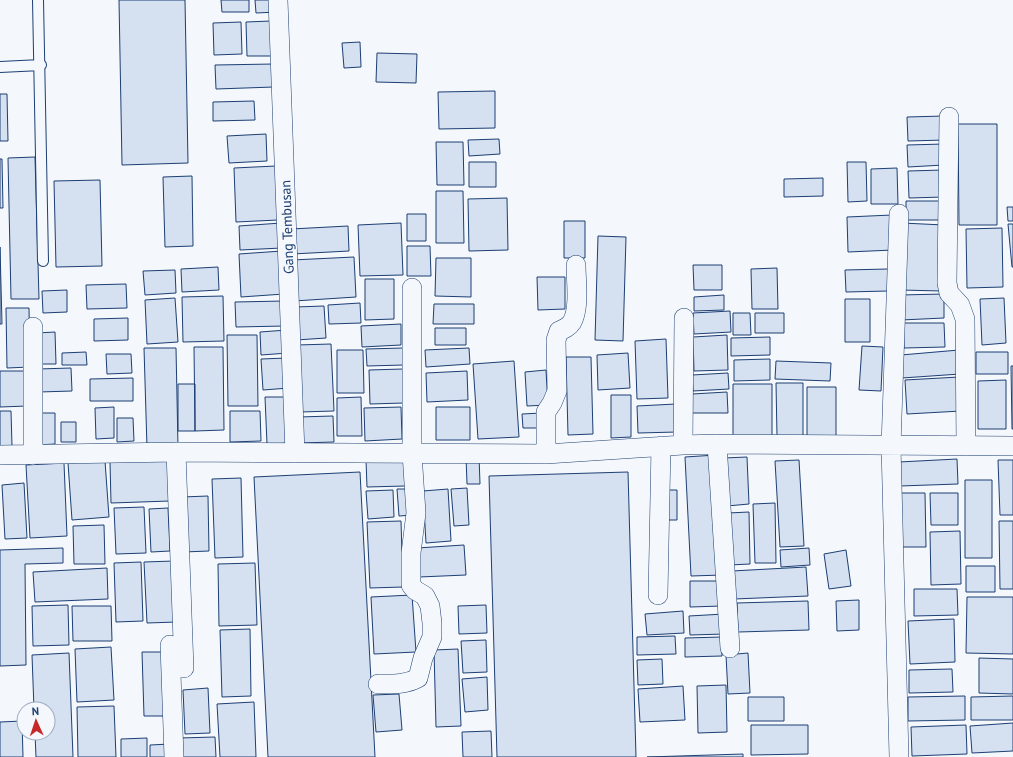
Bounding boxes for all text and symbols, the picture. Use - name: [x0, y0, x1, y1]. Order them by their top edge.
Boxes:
- street label: Gang Tembusan: [276, 180, 298, 274]
- north arrow: [16, 701, 56, 741]
- text: N: [31, 704, 39, 718]

